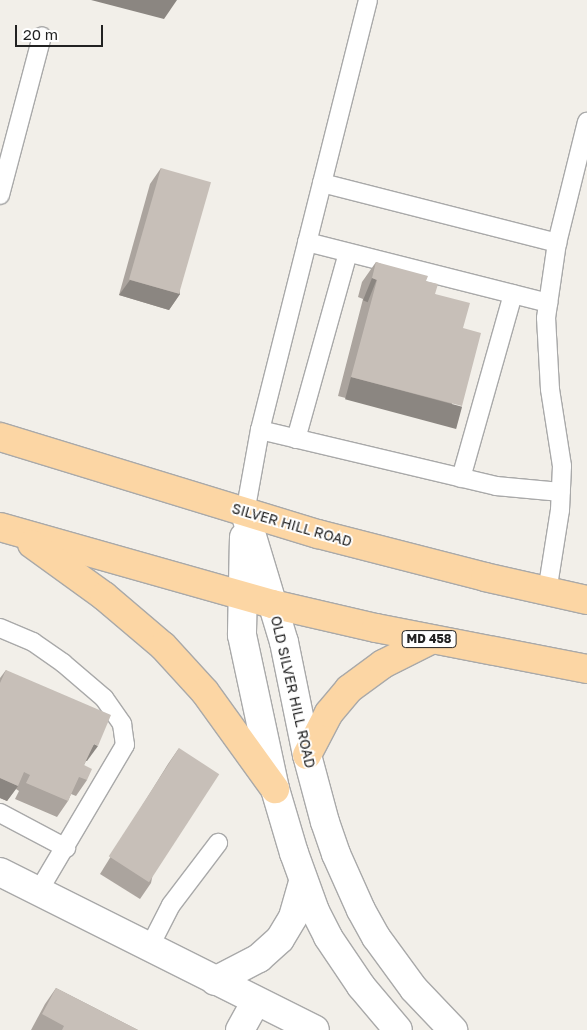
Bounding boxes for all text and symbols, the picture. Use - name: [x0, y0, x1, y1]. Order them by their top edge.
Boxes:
- scale bar: [18, 15, 105, 47]
- text: 20 m: [23, 25, 58, 43]
- street label: SILVER HILL ROAD: [230, 500, 354, 550]
- street label: OLD SILVER HILL ROAD: [267, 614, 319, 770]
- road number: MD 458: [402, 630, 456, 648]

